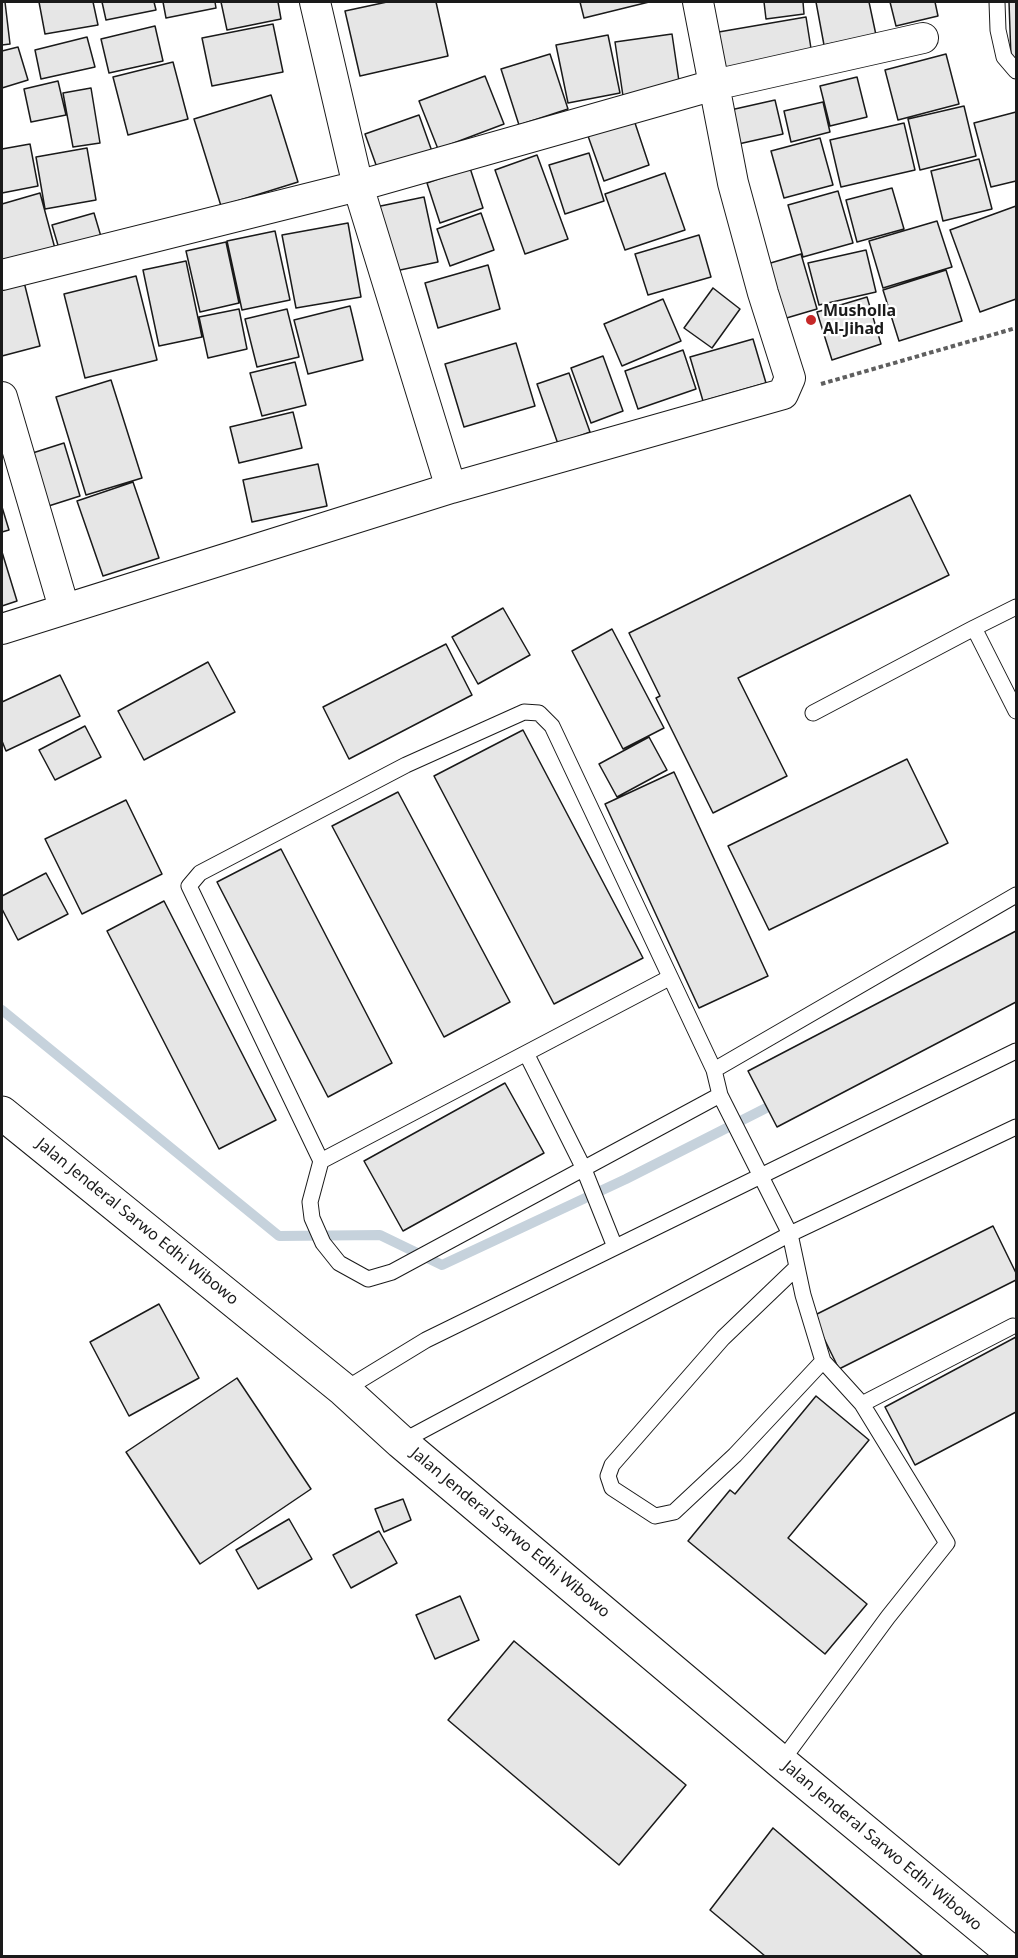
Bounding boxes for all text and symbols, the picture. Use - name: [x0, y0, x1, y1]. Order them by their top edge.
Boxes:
- place label: Musholla Al-Jihad: [823, 301, 896, 339]
- marker: Musholla Al-Jihad: [804, 313, 818, 327]
- street label: Jalan Jenderal Sarwo Edhi Wibowo: [32, 1135, 242, 1309]
- street label: Jalan Jenderal Sarwo Edhi Wibowo: [406, 1444, 614, 1622]
- street label: Jalan Jenderal Sarwo Edhi Wibowo: [778, 1757, 986, 1935]

